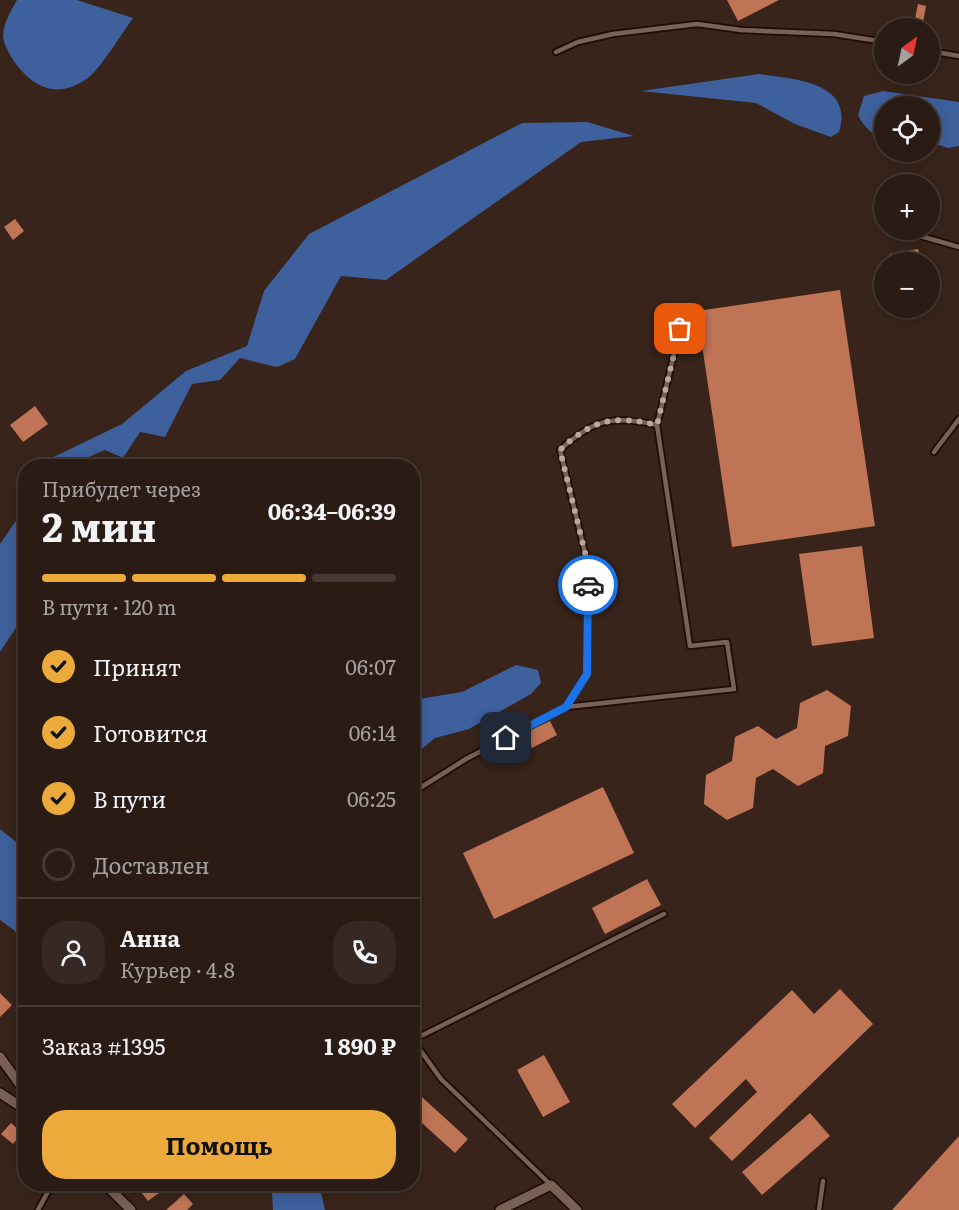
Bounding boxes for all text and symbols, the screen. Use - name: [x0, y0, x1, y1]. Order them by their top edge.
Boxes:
- north arrow: [874, 18, 940, 84]
- map controls: [874, 18, 940, 318]
- button: locate: [874, 96, 940, 162]
- button: +: [874, 174, 940, 240]
- button: −: [874, 252, 940, 318]
- pin: [654, 303, 705, 354]
- icon: bag: [663, 312, 696, 345]
- text: Прибудет через: [42, 473, 201, 503]
- text: 06:34–06:39: [268, 494, 396, 527]
- text: 2 мин: [42, 496, 156, 554]
- courier: [558, 555, 618, 615]
- icon: car: [572, 569, 605, 602]
- text: В пути · 120 m: [42, 591, 176, 621]
- icon: check: [42, 650, 75, 683]
- text: Принят: [93, 650, 181, 683]
- text: 06:07: [345, 651, 396, 681]
- pin: [480, 712, 531, 763]
- icon: check: [42, 716, 75, 749]
- text: Готовится: [93, 716, 208, 749]
- text: 06:14: [349, 717, 396, 747]
- icon: home: [489, 721, 522, 754]
- icon: check: [42, 782, 75, 815]
- text: В пути: [93, 782, 166, 815]
- text: 06:25: [347, 783, 396, 813]
- text: Доставлен: [93, 848, 210, 881]
- button: person: [42, 921, 105, 984]
- text: Анна: [120, 921, 180, 954]
- button: phone: [333, 921, 396, 984]
- text: Курьер · 4.8: [120, 954, 235, 984]
- text: Заказ #1395: [42, 1029, 165, 1062]
- text: 1 890 ₽: [324, 1029, 396, 1062]
- button: Помощь: [42, 1110, 396, 1179]

